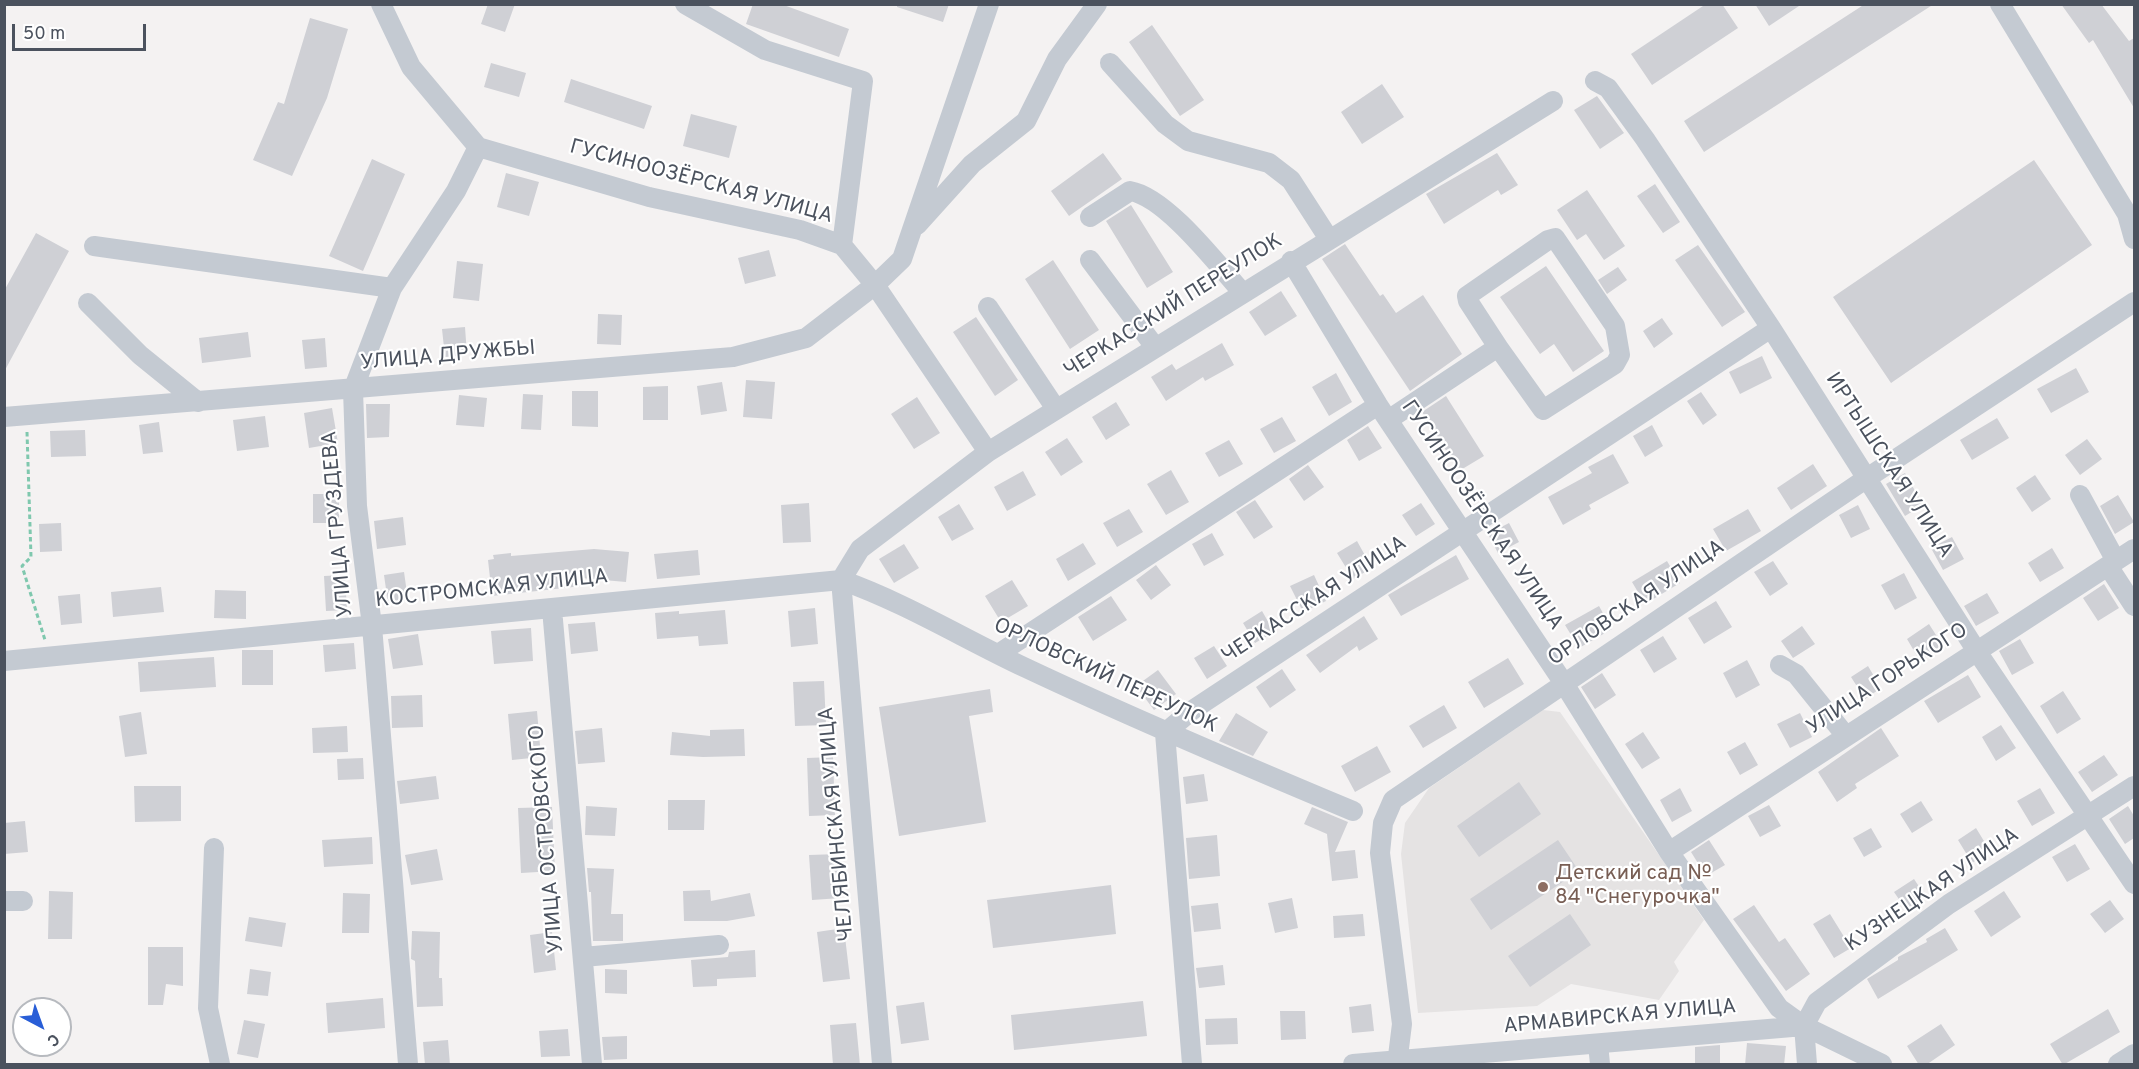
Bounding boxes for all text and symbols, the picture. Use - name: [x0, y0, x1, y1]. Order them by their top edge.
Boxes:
- scale bar: [15, 12, 148, 50]
- text: 50 m: [23, 23, 65, 46]
- street label: ГУСИНООЗЁРСКАЯ УЛИЦА: [567, 136, 835, 230]
- street label: ЧЕРКАССКИЙ ПЕРЕУЛОК: [1060, 229, 1288, 385]
- street label: УЛИЦА ДРУЖБЫ: [359, 337, 537, 377]
- street label: ИРТЫШСКАЯ УЛИЦА: [1819, 369, 1957, 563]
- street label: ГУСИНООЗЁРСКАЯ УЛИЦА: [1395, 396, 1567, 636]
- street label: УЛИЦА ГРУЗДЕВА: [318, 430, 360, 618]
- street label: ЧЕРКАССКАЯ УЛИЦА: [1218, 532, 1412, 670]
- street label: ОРЛОВСКАЯ УЛИЦА: [1544, 536, 1730, 672]
- street label: КОСТРОМСКАЯ УЛИЦА: [374, 565, 610, 615]
- street label: ОРЛОВСКИЙ ПЕРЕУЛОК: [989, 614, 1221, 740]
- street label: УЛИЦА ГОРЬКОГО: [1803, 619, 1973, 741]
- street label: ЧЕЛЯБИНСКАЯ УЛИЦА: [815, 706, 861, 942]
- street label: УЛИЦА ОСТРОВСКОГО: [525, 723, 571, 955]
- street label: КУЗНЕЦКАЯ УЛИЦА: [1841, 824, 2025, 958]
- place label: Детский сад № 84 "Снегурочка": [1555, 862, 1720, 912]
- marker: Детский сад № 84 "Снегурочка": [1536, 880, 1550, 894]
- street label: АРМАВИРСКАЯ УЛИЦА: [1502, 995, 1738, 1041]
- north arrow: [12, 997, 72, 1057]
- text: С: [42, 1028, 63, 1050]

